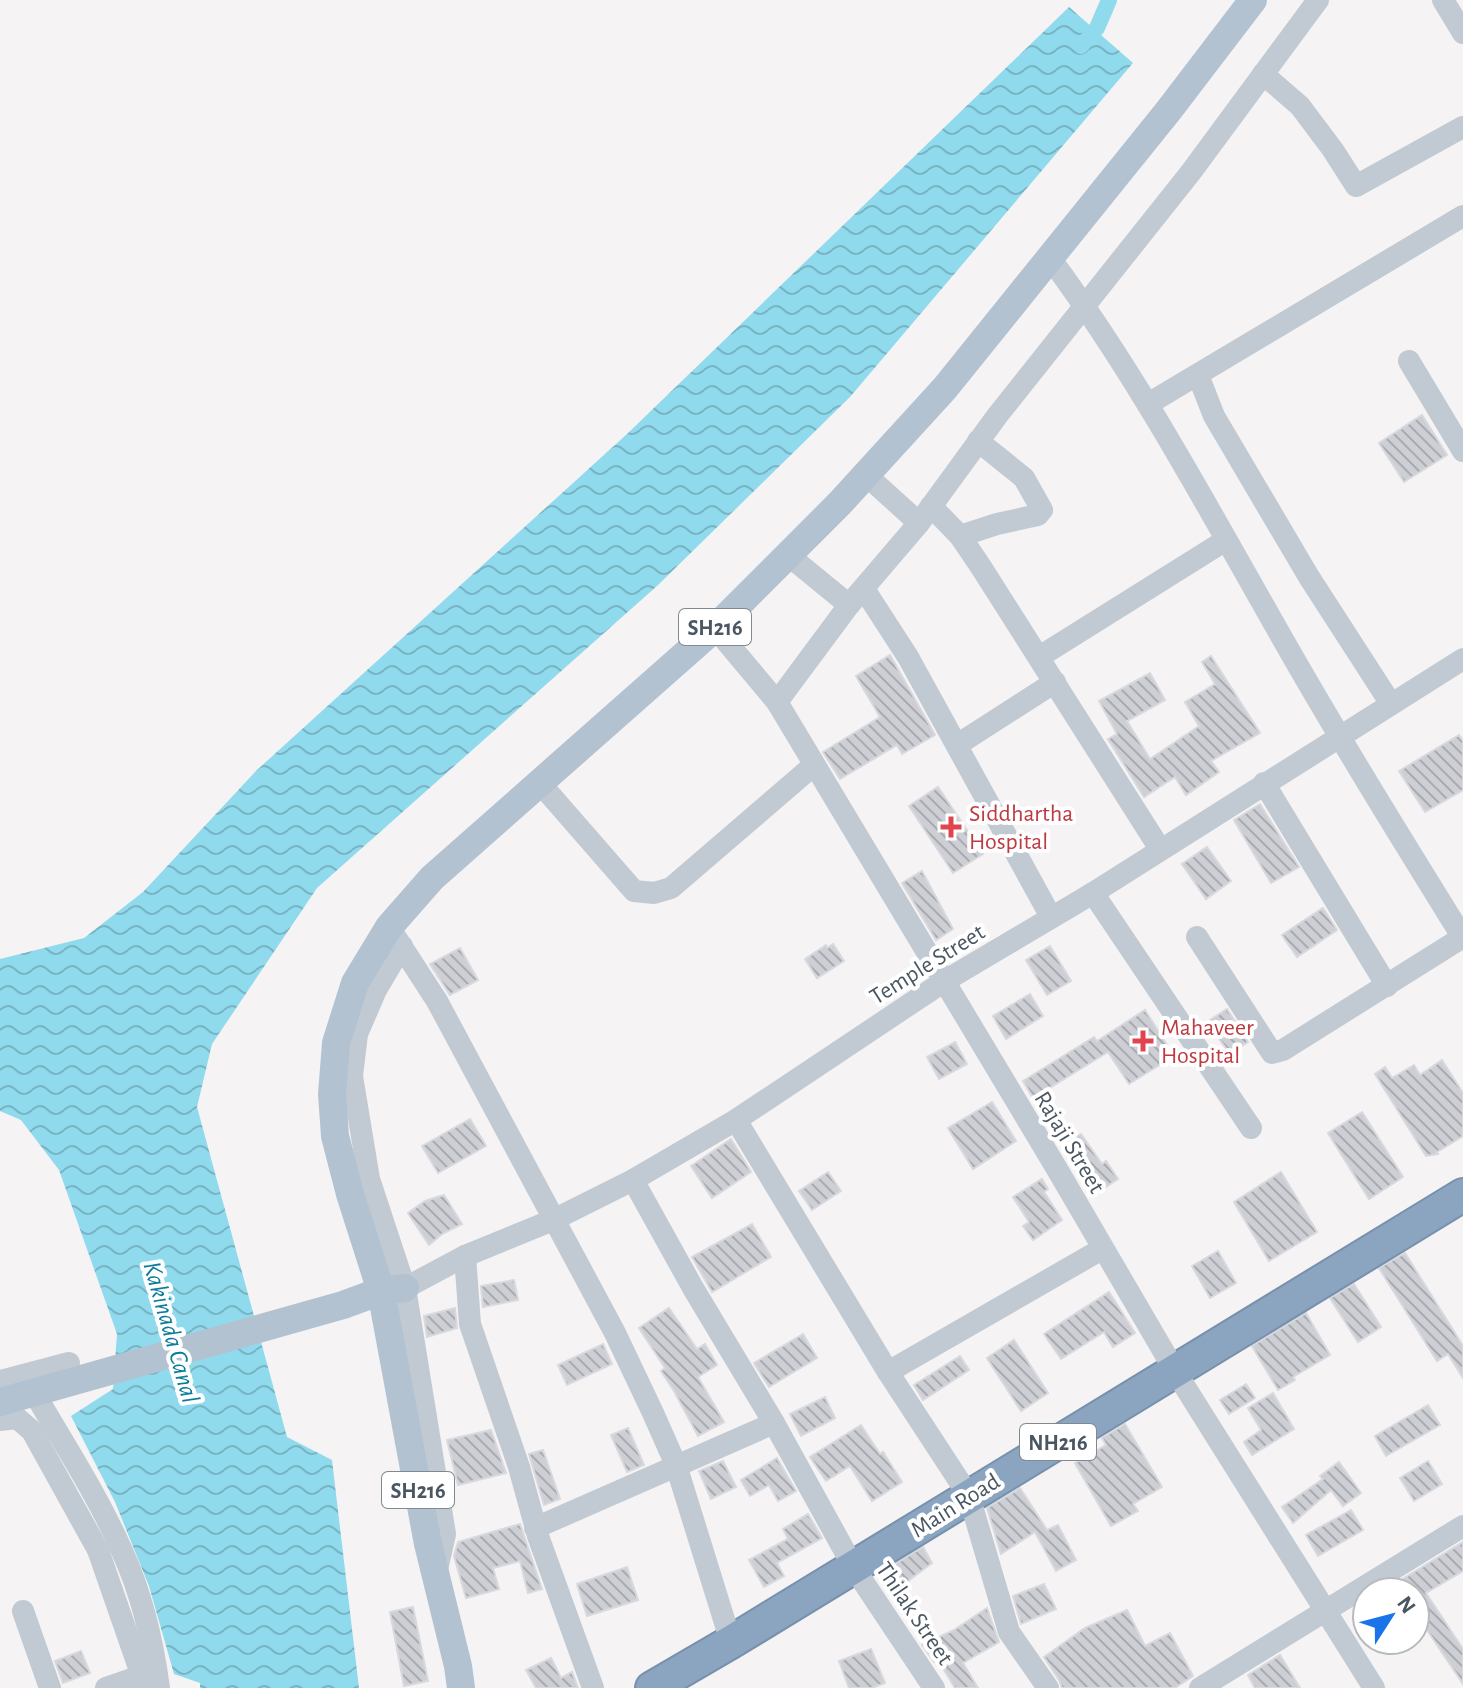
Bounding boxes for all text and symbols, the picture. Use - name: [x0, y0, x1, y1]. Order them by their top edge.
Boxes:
- road number: SH216: [679, 609, 751, 645]
- place label: Siddhartha Hospital: [969, 802, 1073, 854]
- marker: Siddhartha Hospital: [940, 816, 962, 838]
- street label: Temple Street: [866, 920, 989, 1009]
- place label: Mahaveer Hospital: [1161, 1016, 1254, 1068]
- marker: Mahaveer Hospital: [1132, 1030, 1154, 1052]
- street label: Rajaji Street: [1029, 1087, 1109, 1198]
- water label: Kakinada Canal: [138, 1258, 204, 1406]
- road number: NH216: [1020, 1424, 1096, 1460]
- street label: Main Road: [907, 1469, 1004, 1542]
- road number: SH216: [382, 1472, 454, 1508]
- street label: Thilak Street: [871, 1558, 957, 1670]
- north arrow: [1351, 1576, 1431, 1656]
- text: N: [1393, 1592, 1420, 1617]

